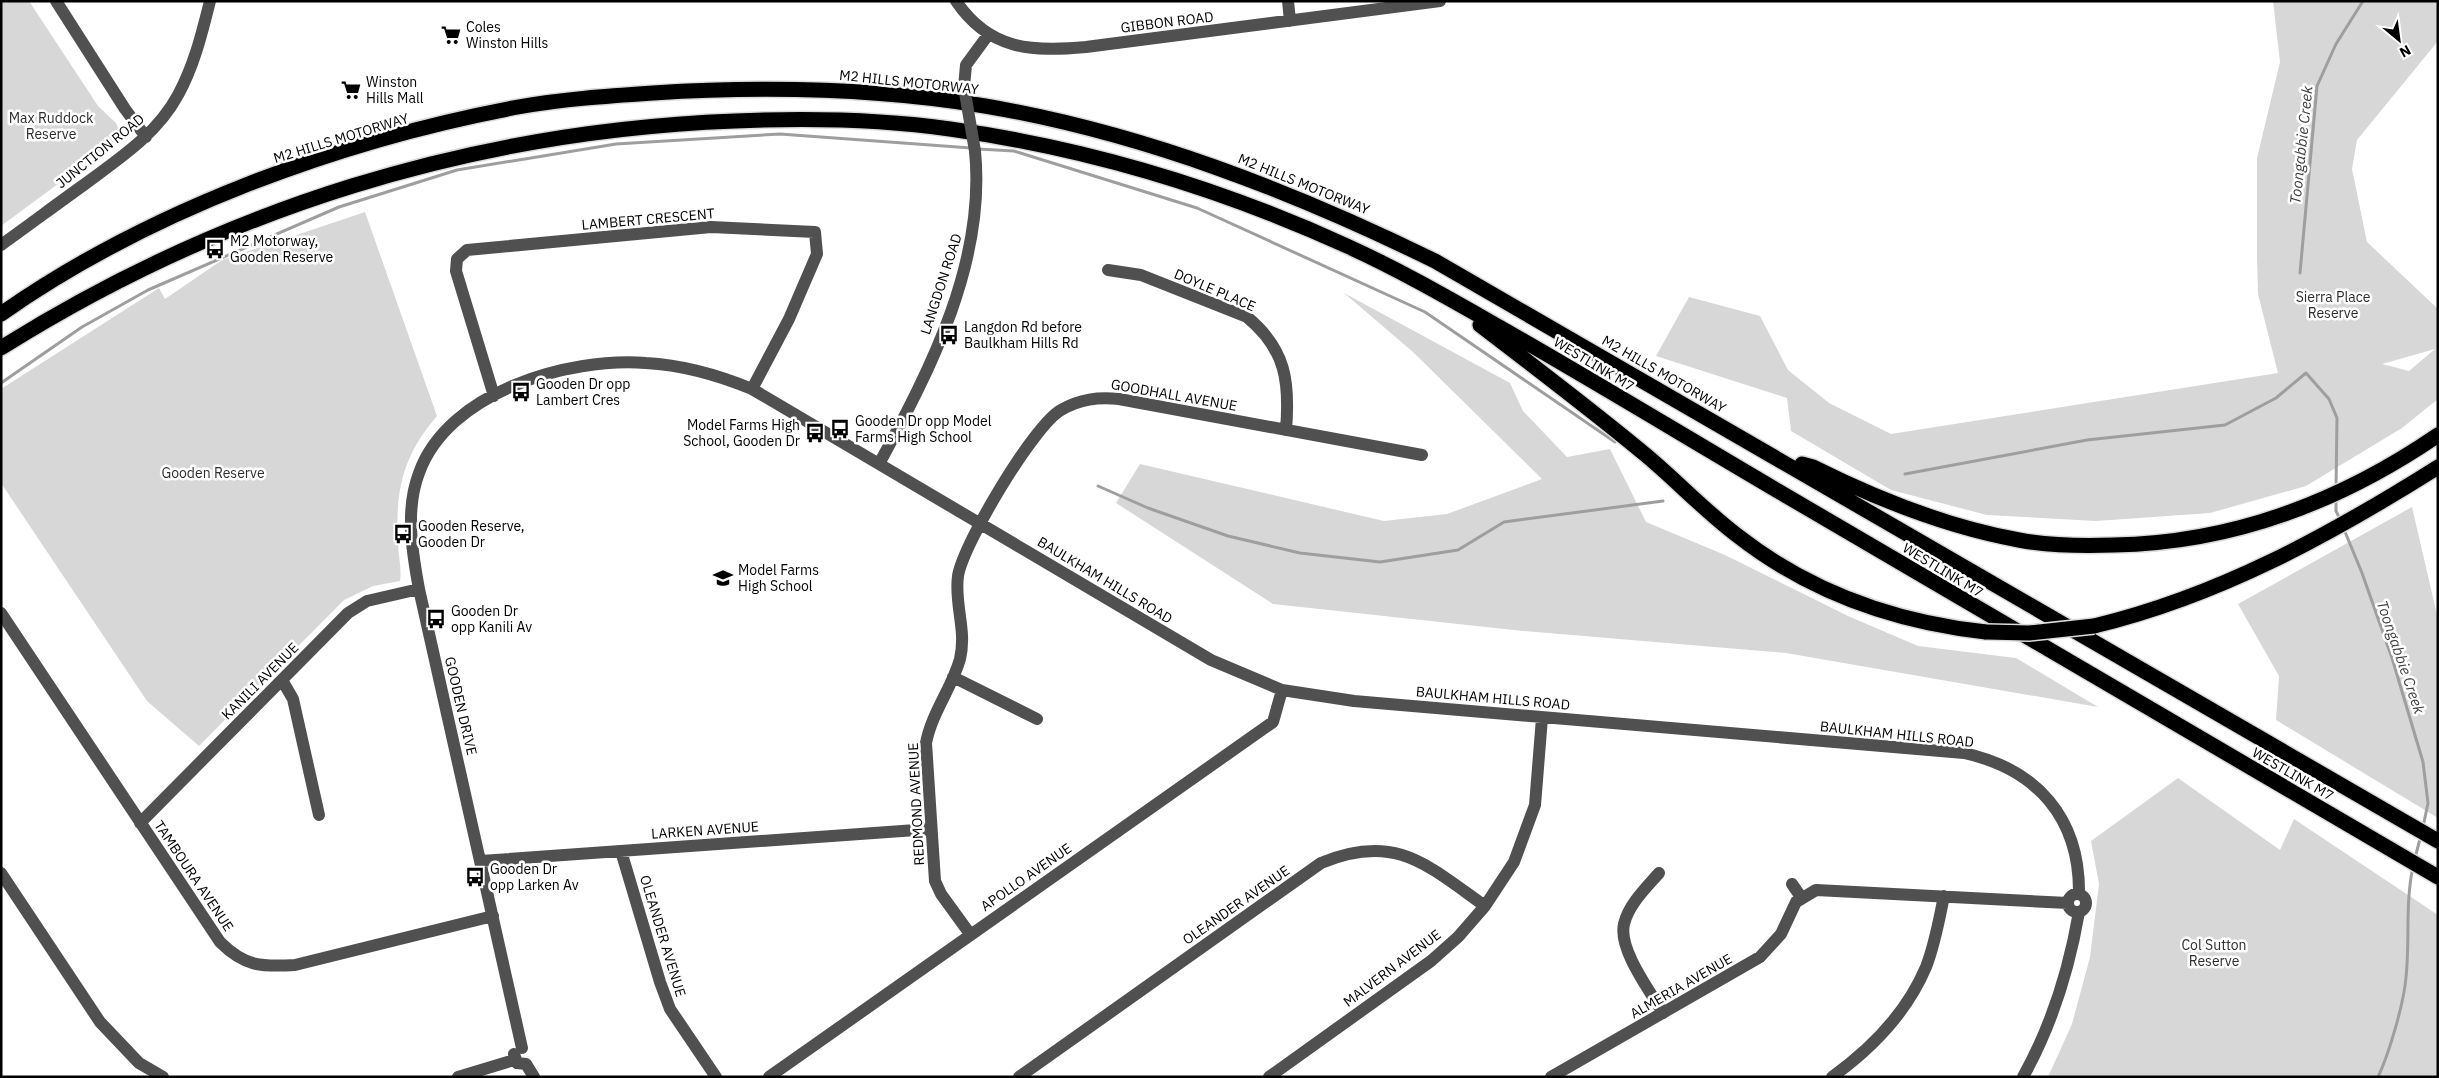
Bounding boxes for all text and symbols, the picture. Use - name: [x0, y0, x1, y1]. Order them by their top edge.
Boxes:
- street label: GIBBON ROAD: [1119, 7, 1215, 37]
- north arrow: [2374, 15, 2424, 65]
- place label: Coles Winston Hills: [466, 18, 549, 52]
- supermarket icon: Coles Winston Hills: [440, 24, 462, 46]
- text: N: [2397, 41, 2414, 62]
- street label: M2 HILLS MOTORWAY: [838, 66, 980, 98]
- place label: Winston Hills Mall: [366, 73, 424, 107]
- supermarket icon: Winston Hills Mall: [340, 79, 362, 101]
- water label: Toongabbie Creek: [2285, 85, 2317, 205]
- park label: Max Ruddock Reserve: [9, 109, 94, 143]
- street label: M2 HILLS MOTORWAY: [271, 109, 411, 167]
- street label: JUNCTION ROAD: [52, 110, 148, 192]
- street label: M2 HILLS MOTORWAY: [1236, 149, 1373, 219]
- street label: LAMBERT CRESCENT: [581, 204, 715, 234]
- street label: LANGDON ROAD: [916, 231, 966, 337]
- place label: M2 Motorway, Gooden Reserve: [230, 232, 333, 266]
- bus stop icon: M2 Motorway, Gooden Reserve: [204, 238, 226, 260]
- street label: DOYLE PLACE: [1171, 265, 1259, 315]
- park label: Sierra Place Reserve: [2296, 288, 2371, 322]
- place label: Langdon Rd before Baulkham Hills Rd: [964, 318, 1082, 352]
- bus stop icon: Langdon Rd before Baulkham Hills Rd: [938, 324, 960, 346]
- street label: M2 HILLS MOTORWAY: [1599, 331, 1730, 417]
- street label: WESTLINK M7: [1550, 333, 1638, 395]
- place label: Gooden Dr opp Lambert Cres: [536, 375, 630, 409]
- street label: GOODHALL AVENUE: [1110, 375, 1238, 415]
- bus stop icon: Gooden Dr opp Lambert Cres: [510, 381, 532, 403]
- place label: Gooden Dr opp Model Farms High School: [855, 412, 992, 446]
- place label: Model Farms High School, Gooden Dr: [683, 416, 800, 450]
- bus stop icon: Gooden Dr opp Model Farms High School: [829, 418, 851, 440]
- bus stop icon: Model Farms High School, Gooden Dr: [804, 422, 826, 444]
- park label: Gooden Reserve: [161, 464, 265, 482]
- place label: Gooden Reserve, Gooden Dr: [418, 517, 525, 551]
- bus stop icon: Gooden Reserve, Gooden Dr: [392, 523, 414, 545]
- street label: BAULKHAM HILLS ROAD: [1034, 532, 1176, 628]
- street label: WESTLINK M7: [1899, 539, 1987, 601]
- place label: Model Farms High School: [738, 561, 819, 595]
- school or university icon: Model Farms High School: [712, 567, 734, 589]
- water label: Toongabbie Creek: [2373, 598, 2429, 716]
- place label: Gooden Dr opp Kanili Av: [451, 602, 532, 636]
- bus stop icon: Gooden Dr opp Kanili Av: [425, 608, 447, 630]
- street label: KANILI AVENUE: [218, 639, 302, 723]
- street label: GOODEN DRIVE: [441, 655, 481, 757]
- street label: BAULKHAM HILLS ROAD: [1415, 682, 1571, 714]
- street label: BAULKHAM HILLS ROAD: [1819, 717, 1975, 751]
- street label: REDMOND AVENUE: [904, 742, 928, 866]
- street label: WESTLINK M7: [2249, 743, 2337, 805]
- street label: TAMBOURA AVENUE: [150, 817, 238, 935]
- street label: LARKEN AVENUE: [650, 817, 760, 843]
- street label: APOLLO AVENUE: [977, 839, 1075, 915]
- place label: Gooden Dr opp Larken Av: [490, 860, 579, 894]
- street label: OLEANDER AVENUE: [1179, 861, 1293, 949]
- bus stop icon: Gooden Dr opp Larken Av: [464, 866, 486, 888]
- street label: OLEANDER AVENUE: [636, 873, 690, 999]
- street label: MALVERN AVENUE: [1339, 925, 1445, 1011]
- park label: Col Sutton Reserve: [2181, 936, 2247, 970]
- street label: ALMERIA AVENUE: [1627, 949, 1735, 1023]

